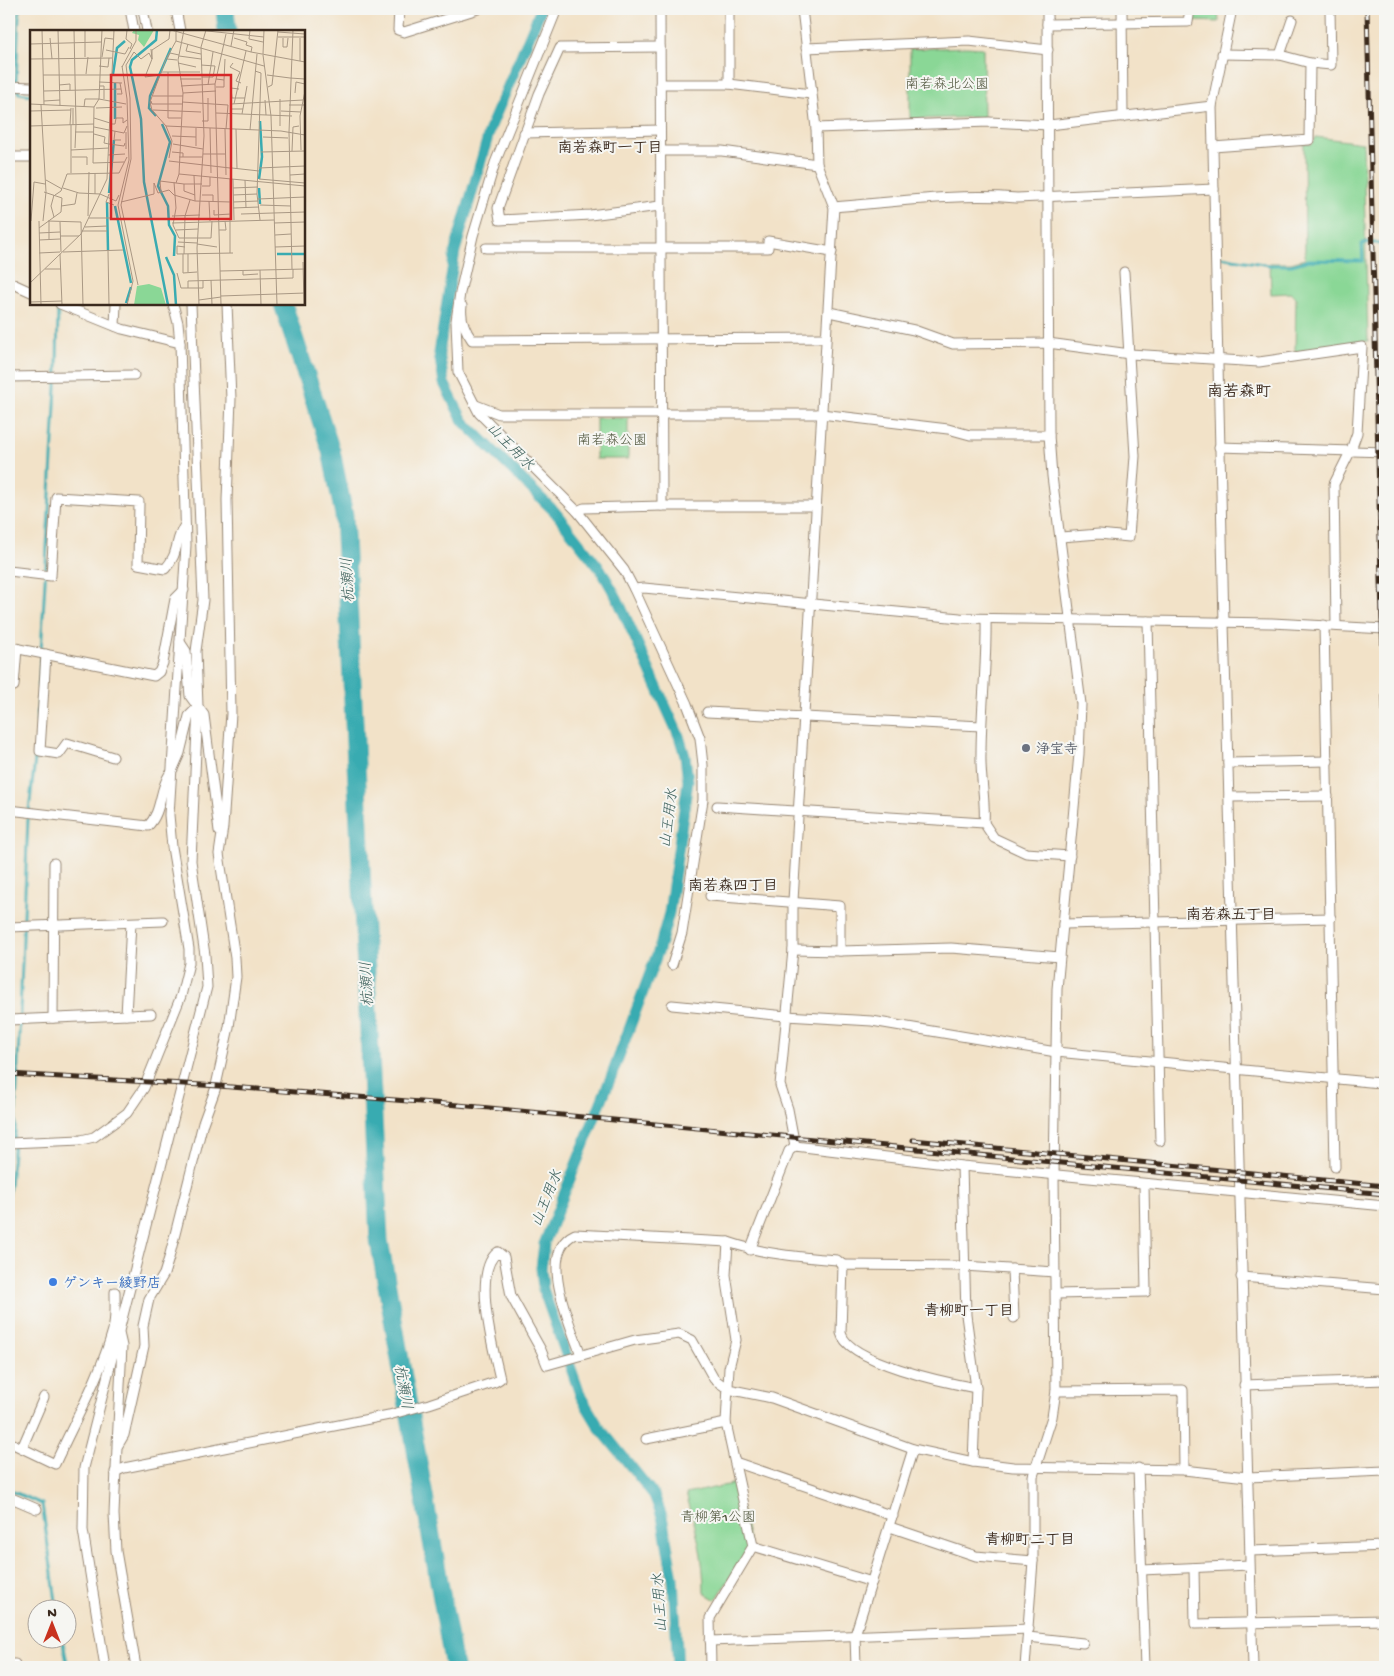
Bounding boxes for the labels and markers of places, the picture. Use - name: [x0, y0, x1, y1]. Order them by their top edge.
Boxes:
- marker: 浄宝寺: [1020, 742, 1032, 754]
- place label: 浄宝寺: [1036, 742, 1078, 759]
- place label: ゲンキー綾野店: [63, 1275, 161, 1293]
- marker: ゲンキー綾野店: [47, 1276, 59, 1288]

